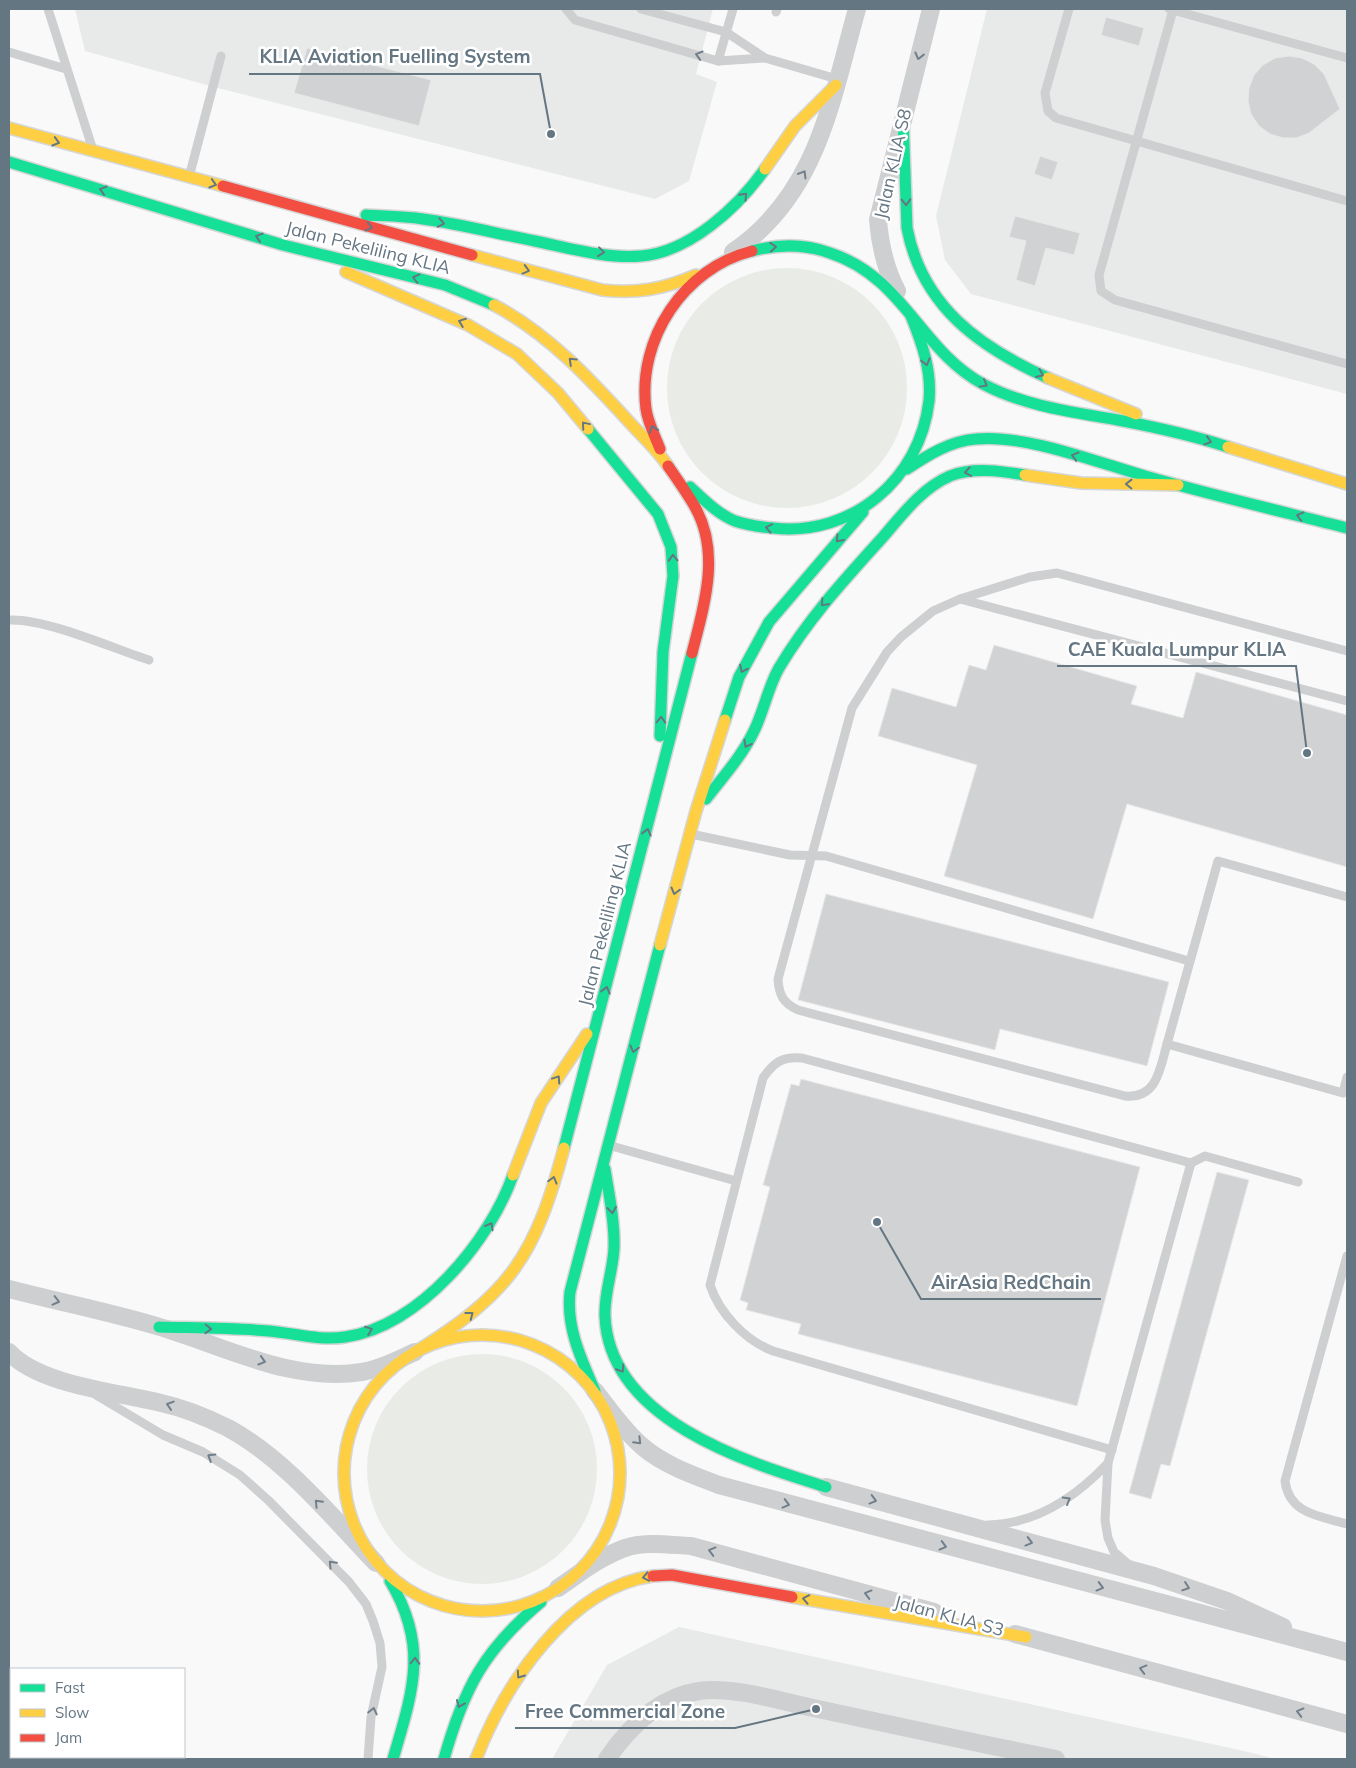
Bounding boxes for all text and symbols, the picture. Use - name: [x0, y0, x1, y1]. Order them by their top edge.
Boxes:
- callout: KLIA Aviation Fuelling System: [249, 40, 540, 74]
- text: KLIA Aviation Fuelling System: [260, 44, 530, 68]
- one-way arrow: [696, 51, 704, 61]
- one-way arrow: [915, 51, 925, 60]
- street label: Jalan KLIA S8: [869, 106, 916, 221]
- one-way arrow: [51, 136, 59, 146]
- one-way arrow: [796, 170, 806, 179]
- one-way arrow: [208, 178, 216, 188]
- one-way arrow: [99, 186, 108, 196]
- one-way arrow: [739, 193, 748, 202]
- one-way arrow: [900, 198, 911, 206]
- street label: Jalan Pekeliling KLIA: [283, 216, 453, 279]
- one-way arrow: [437, 217, 446, 228]
- one-way arrow: [365, 222, 373, 232]
- one-way arrow: [255, 233, 263, 243]
- one-way arrow: [770, 242, 778, 253]
- one-way arrow: [597, 247, 605, 257]
- one-way arrow: [522, 264, 530, 275]
- one-way arrow: [411, 273, 420, 284]
- one-way arrow: [458, 318, 467, 328]
- one-way arrow: [921, 357, 931, 365]
- one-way arrow: [569, 358, 578, 367]
- one-way arrow: [1035, 367, 1044, 378]
- one-way arrow: [979, 378, 988, 388]
- one-way arrow: [582, 422, 591, 431]
- one-way arrow: [649, 425, 659, 433]
- one-way arrow: [1204, 436, 1212, 446]
- one-way arrow: [1072, 452, 1080, 462]
- one-way arrow: [964, 467, 972, 477]
- one-way arrow: [1125, 479, 1132, 489]
- one-way arrow: [1295, 511, 1304, 522]
- one-way arrow: [765, 523, 774, 533]
- one-way arrow: [836, 534, 845, 543]
- one-way arrow: [668, 554, 679, 562]
- one-way arrow: [821, 597, 830, 606]
- callout: CAE Kuala Lumpur KLIA: [1057, 632, 1296, 666]
- text: CAE Kuala Lumpur KLIA: [1068, 637, 1287, 661]
- one-way arrow: [739, 664, 749, 673]
- one-way arrow: [656, 716, 666, 724]
- one-way arrow: [743, 739, 753, 748]
- one-way arrow: [641, 829, 651, 837]
- street label: Jalan Pekeliling KLIA: [573, 839, 636, 1009]
- one-way arrow: [670, 887, 681, 896]
- one-way arrow: [600, 985, 611, 994]
- one-way arrow: [629, 1044, 640, 1053]
- one-way arrow: [551, 1075, 560, 1085]
- one-way arrow: [548, 1176, 558, 1185]
- one-way arrow: [606, 1206, 617, 1214]
- one-way arrow: [484, 1222, 494, 1231]
- callout: AirAsia RedChain: [921, 1265, 1101, 1299]
- text: AirAsia RedChain: [931, 1270, 1091, 1294]
- one-way arrow: [52, 1295, 61, 1306]
- one-way arrow: [464, 1313, 473, 1321]
- one-way arrow: [204, 1324, 212, 1334]
- one-way arrow: [364, 1326, 372, 1336]
- one-way arrow: [258, 1356, 266, 1366]
- one-way arrow: [615, 1363, 625, 1372]
- one-way arrow: [166, 1401, 174, 1411]
- one-way arrow: [632, 1435, 641, 1444]
- one-way arrow: [208, 1454, 217, 1463]
- one-way arrow: [868, 1494, 876, 1504]
- one-way arrow: [1061, 1496, 1070, 1506]
- one-way arrow: [781, 1498, 789, 1508]
- one-way arrow: [315, 1499, 324, 1508]
- one-way arrow: [1025, 1537, 1033, 1547]
- one-way arrow: [938, 1540, 947, 1551]
- one-way arrow: [708, 1547, 716, 1557]
- one-way arrow: [329, 1561, 338, 1570]
- one-way arrow: [641, 1572, 650, 1582]
- one-way arrow: [1095, 1581, 1104, 1592]
- one-way arrow: [1181, 1581, 1189, 1591]
- one-way arrow: [864, 1589, 873, 1600]
- street label: Jalan KLIA S3: [892, 1590, 1007, 1641]
- one-way arrow: [801, 1595, 810, 1605]
- one-way arrow: [410, 1656, 420, 1664]
- one-way arrow: [1139, 1664, 1148, 1675]
- legend: [10, 1668, 185, 1758]
- one-way arrow: [517, 1669, 526, 1678]
- text: Fast: [55, 1678, 85, 1697]
- callout: Free Commercial Zone: [515, 1694, 735, 1728]
- one-way arrow: [456, 1699, 467, 1708]
- text: Free Commercial Zone: [525, 1699, 725, 1723]
- text: Slow: [55, 1703, 89, 1722]
- one-way arrow: [367, 1706, 378, 1715]
- one-way arrow: [1297, 1707, 1305, 1717]
- text: Jam: [55, 1728, 82, 1747]

